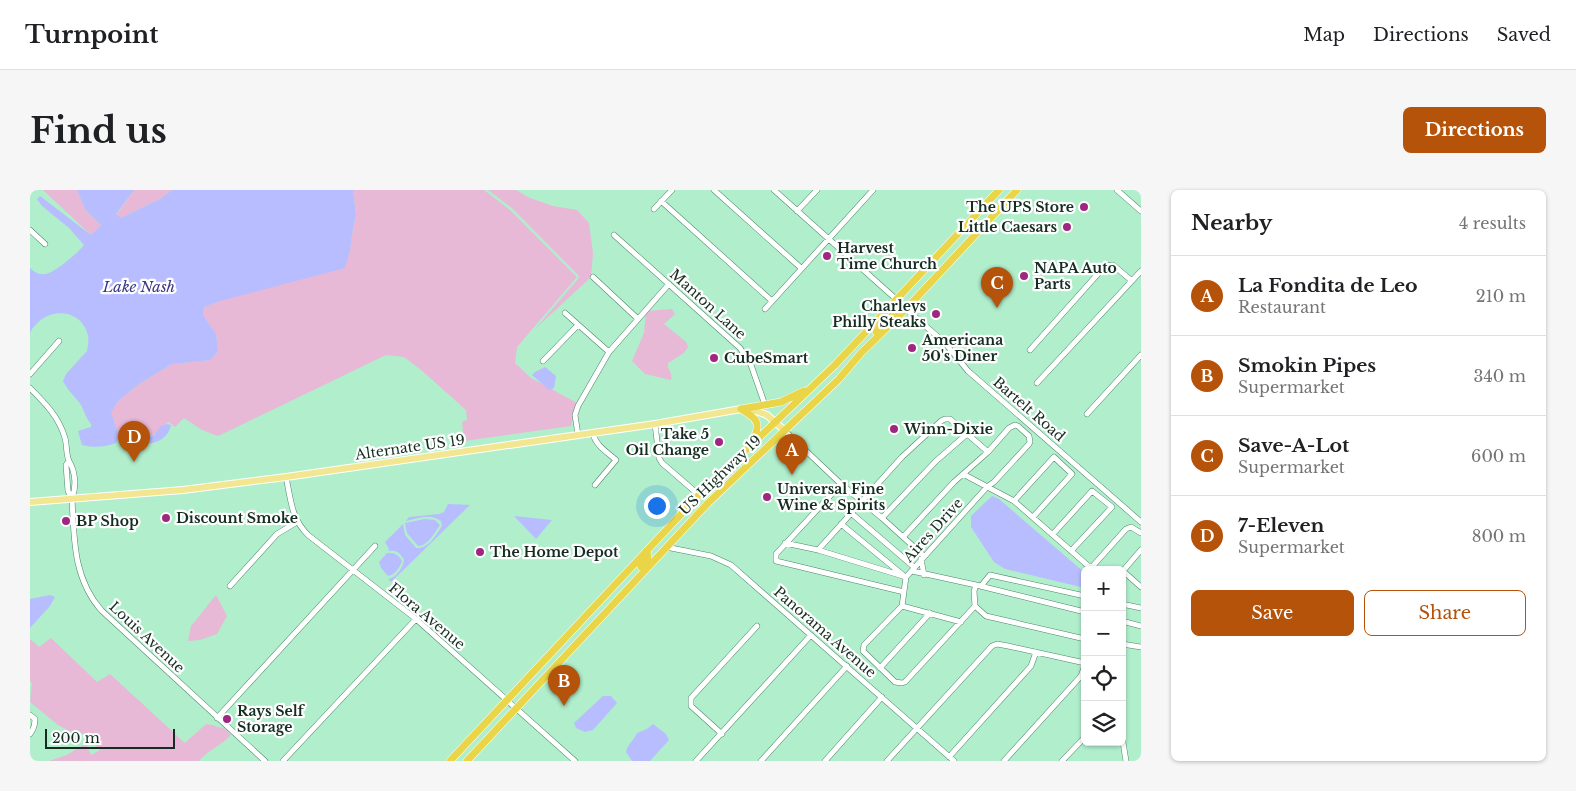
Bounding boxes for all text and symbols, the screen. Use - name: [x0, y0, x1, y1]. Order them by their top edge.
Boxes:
- text: Turnpoint: [25, 20, 158, 49]
- text: Map: [1303, 24, 1345, 46]
- text: Directions: [1373, 24, 1469, 46]
- text: Saved: [1497, 24, 1551, 46]
- button: Directions: [1403, 107, 1546, 153]
- text: Find us: [30, 109, 167, 152]
- place label: The UPS Store: [966, 198, 1074, 216]
- marker: The UPS Store: [1078, 201, 1090, 213]
- text: Nearby: [1191, 210, 1272, 236]
- text: 4 results: [1459, 213, 1526, 233]
- place label: Little Caesars: [958, 218, 1057, 236]
- marker: Little Caesars: [1061, 221, 1073, 233]
- place label: Harvest Time Church: [837, 239, 937, 273]
- marker: Harvest Time Church: [821, 250, 833, 262]
- place label: NAPA Auto Parts: [1034, 259, 1117, 293]
- street label: Manton Lane: [666, 265, 750, 343]
- pin: C: [981, 267, 1013, 308]
- marker: NAPA Auto Parts: [1018, 270, 1030, 282]
- text: La Fondita de Leo: [1238, 274, 1418, 297]
- water label: Lake Nash: [102, 277, 176, 296]
- text: A: [1201, 286, 1213, 306]
- text: 210 m: [1476, 286, 1526, 306]
- place label: Charleys Philly Steaks: [832, 297, 926, 331]
- text: Restaurant: [1238, 297, 1326, 317]
- marker: Charleys Philly Steaks: [930, 308, 942, 320]
- place label: Americana 50's Diner: [921, 331, 1003, 365]
- marker: Americana 50's Diner: [906, 342, 918, 354]
- place label: CubeSmart: [724, 349, 809, 367]
- marker: CubeSmart: [708, 352, 720, 364]
- text: Smokin Pipes: [1238, 354, 1376, 377]
- text: B: [1201, 366, 1213, 386]
- text: 340 m: [1474, 366, 1526, 386]
- street label: Bartelt Road: [989, 373, 1069, 446]
- text: Supermarket: [1238, 377, 1345, 397]
- place label: Winn-Dixie: [903, 420, 993, 438]
- pin: D: [118, 421, 150, 462]
- marker: Winn-Dixie: [888, 423, 900, 435]
- place label: Take 5 Oil Change: [626, 425, 709, 459]
- street label: Alternate US 19: [353, 430, 466, 464]
- street label: US Highway 19: [675, 431, 765, 519]
- pin: A: [776, 434, 808, 475]
- text: Save-A-Lot: [1238, 434, 1349, 457]
- marker: Take 5 Oil Change: [713, 436, 725, 448]
- text: C: [1200, 446, 1214, 466]
- text: 600 m: [1471, 446, 1526, 466]
- text: Supermarket: [1238, 457, 1345, 477]
- place label: Universal Fine Wine & Spirits: [776, 480, 886, 514]
- marker: Universal Fine Wine & Spirits: [761, 491, 773, 503]
- your location: [644, 493, 670, 519]
- street label: Aires Drive: [899, 494, 967, 567]
- place label: Discount Smoke: [176, 509, 298, 527]
- place label: BP Shop: [76, 512, 139, 530]
- marker: Discount Smoke: [160, 512, 172, 524]
- text: 7-Eleven: [1238, 514, 1324, 537]
- marker: BP Shop: [60, 515, 72, 527]
- text: D: [1200, 526, 1214, 546]
- text: 800 m: [1472, 526, 1526, 546]
- text: Supermarket: [1238, 537, 1345, 557]
- place label: The Home Depot: [490, 543, 619, 561]
- marker: The Home Depot: [474, 546, 486, 558]
- map controls: [1081, 566, 1126, 746]
- button: +: [1081, 566, 1126, 611]
- street label: Flora Avenue: [385, 579, 469, 653]
- street label: Panorama Avenue: [770, 583, 880, 681]
- button: Save: [1191, 590, 1354, 636]
- button: Share: [1364, 590, 1526, 636]
- street label: Louis Avenue: [106, 597, 188, 677]
- button: −: [1081, 611, 1126, 656]
- button: locate: [1081, 656, 1126, 701]
- pin: B: [548, 665, 580, 706]
- button: layers: [1081, 701, 1126, 746]
- place label: Rays Self Storage: [237, 702, 306, 736]
- marker: Rays Self Storage: [221, 713, 233, 725]
- scale bar: [45, 726, 175, 749]
- text: 200 m: [52, 729, 100, 747]

